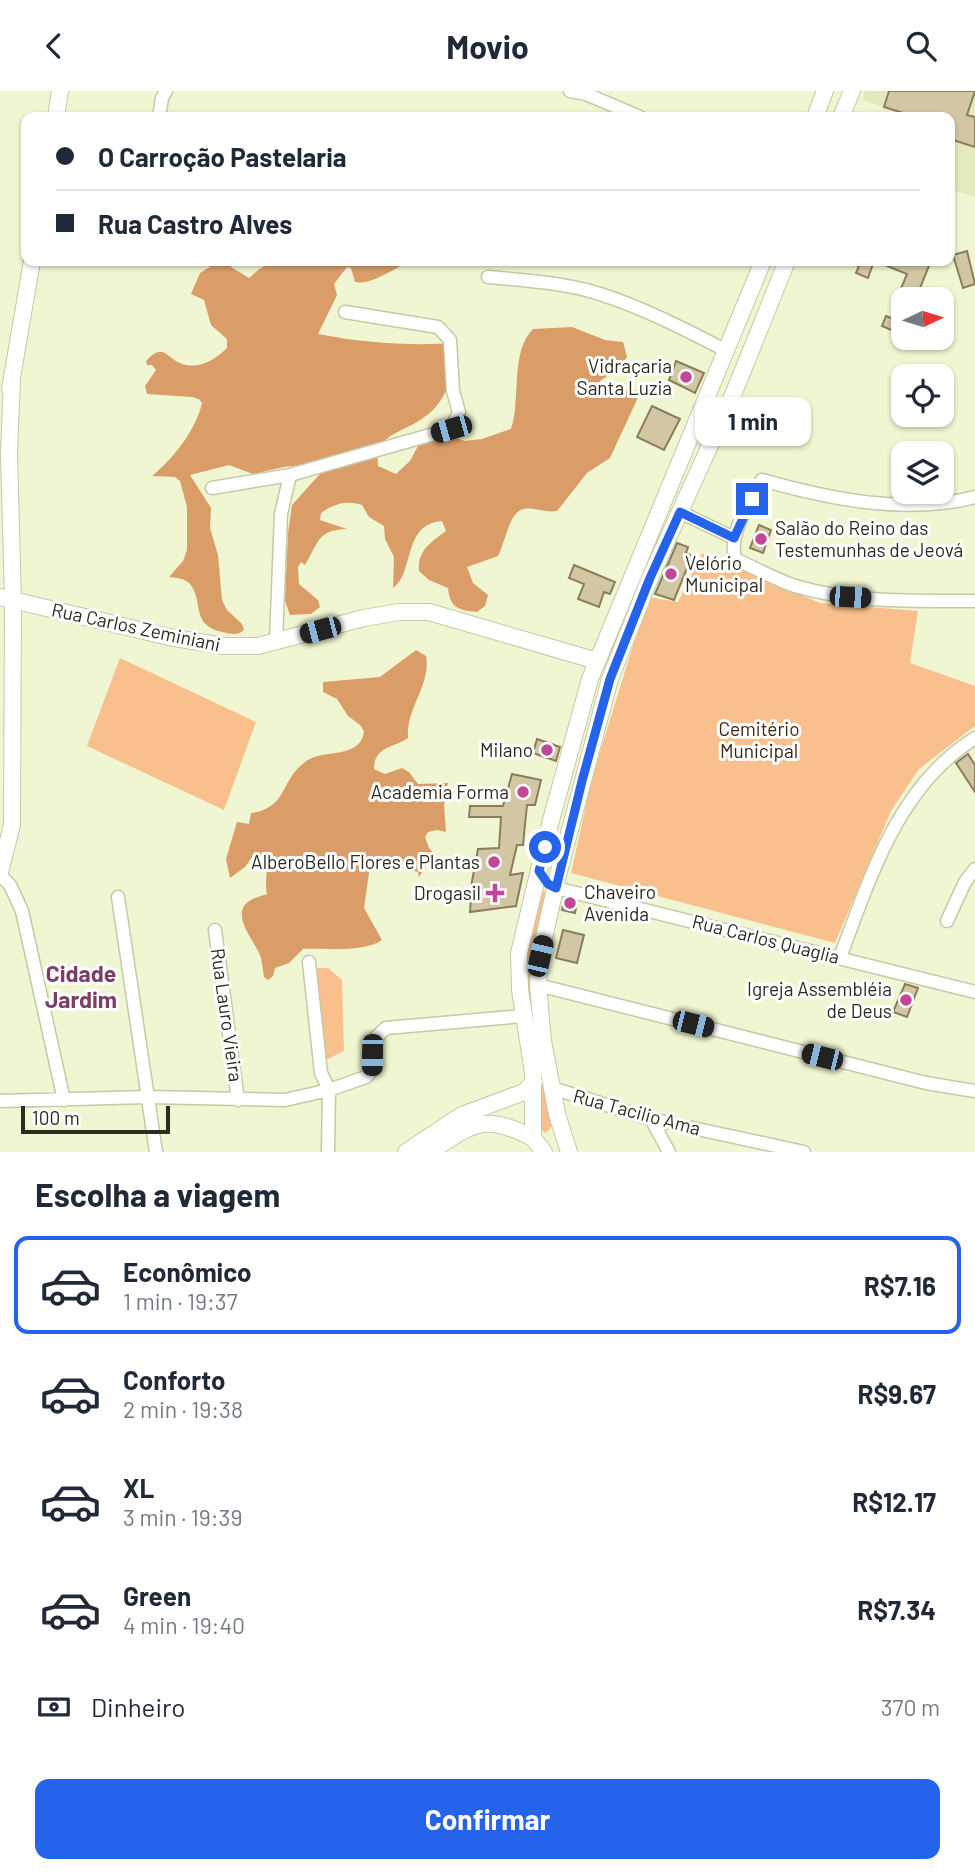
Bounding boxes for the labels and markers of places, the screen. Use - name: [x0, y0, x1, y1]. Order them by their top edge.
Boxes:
- place label: Vidraçaria Santa Luzia: [577, 354, 672, 399]
- marker: Vidraçaria Santa Luzia: [678, 369, 694, 385]
- place label: Salão do Reino das Testemunhas de Jeová: [775, 516, 963, 561]
- marker: Salão do Reino das Testemunhas de Jeová: [753, 531, 769, 547]
- place label: Velório Municipal: [685, 551, 763, 596]
- marker: Velório Municipal: [663, 566, 679, 582]
- place label: Milano: [480, 738, 533, 761]
- marker: Milano: [539, 742, 555, 758]
- place label: Academia Forma: [371, 780, 509, 803]
- marker: Academia Forma: [515, 784, 531, 800]
- place label: AlberoBello Flores e Plantas: [251, 850, 480, 873]
- marker: AlberoBello Flores e Plantas: [486, 854, 502, 870]
- place label: Chaveiro Avenida: [584, 880, 656, 925]
- place label: Drogasil: [414, 881, 481, 904]
- marker: Drogasil: [487, 885, 503, 901]
- marker: Chaveiro Avenida: [562, 895, 578, 911]
- place label: Igreja Assembléia de Deus: [747, 977, 892, 1022]
- marker: Igreja Assembléia de Deus: [898, 992, 914, 1008]

